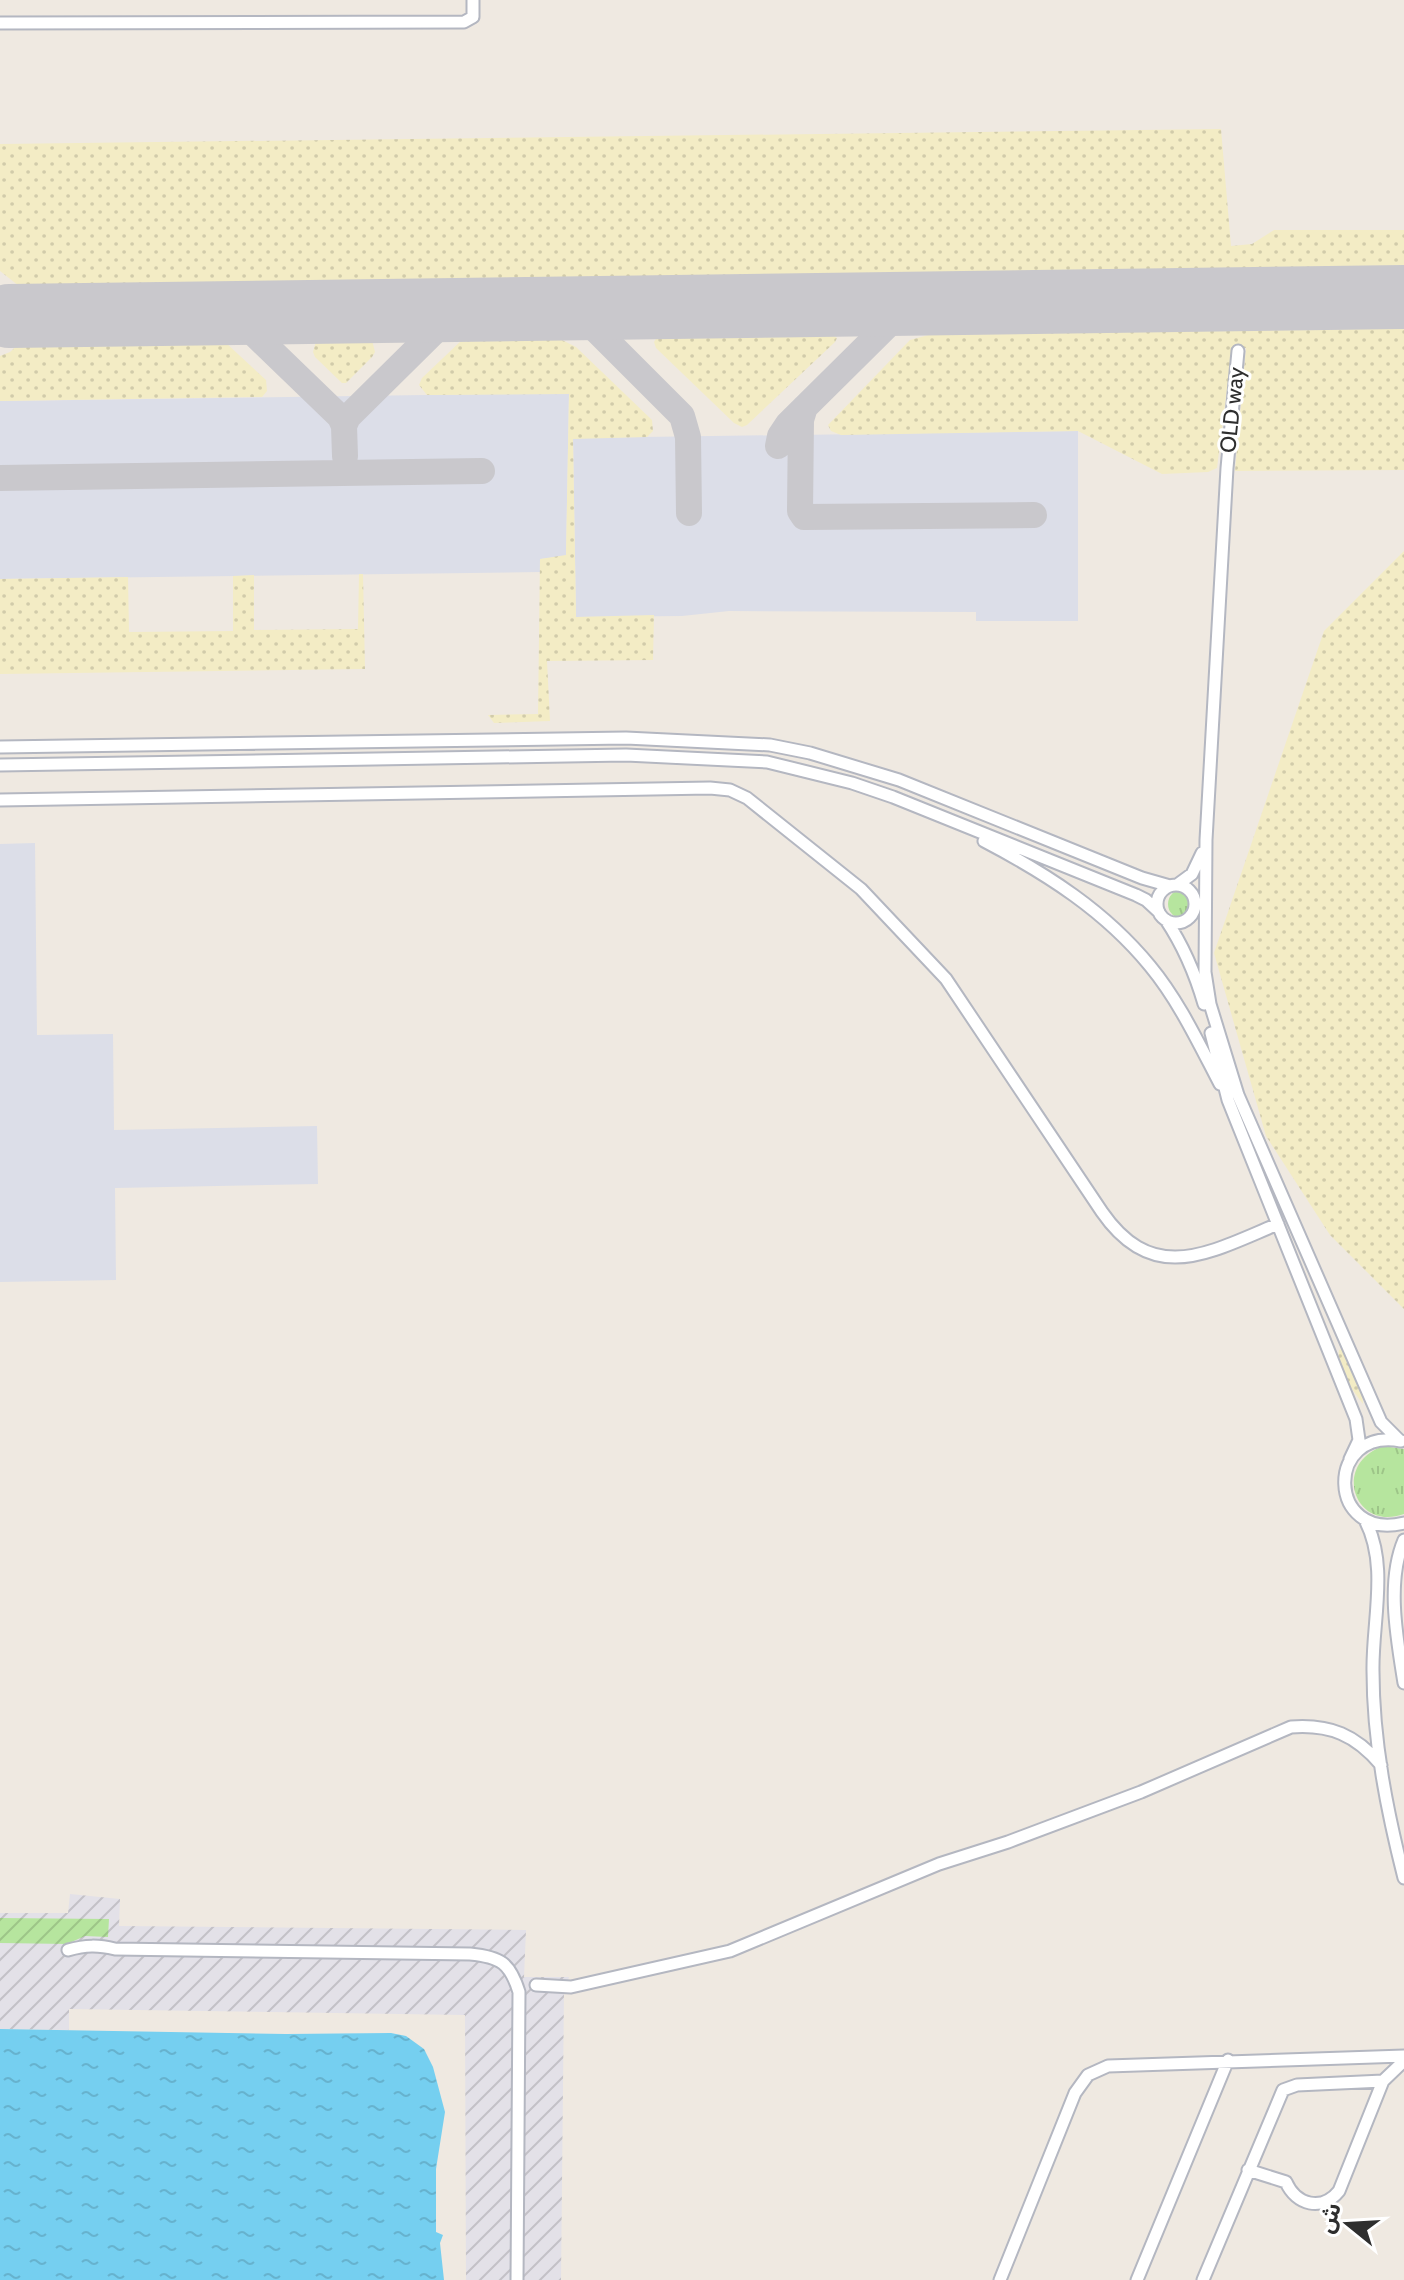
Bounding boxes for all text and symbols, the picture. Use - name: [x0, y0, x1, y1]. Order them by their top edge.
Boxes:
- street label: OLD way: [1214, 366, 1250, 454]
- north arrow: [1308, 2184, 1388, 2264]
- text: ش: [1312, 2199, 1347, 2236]

